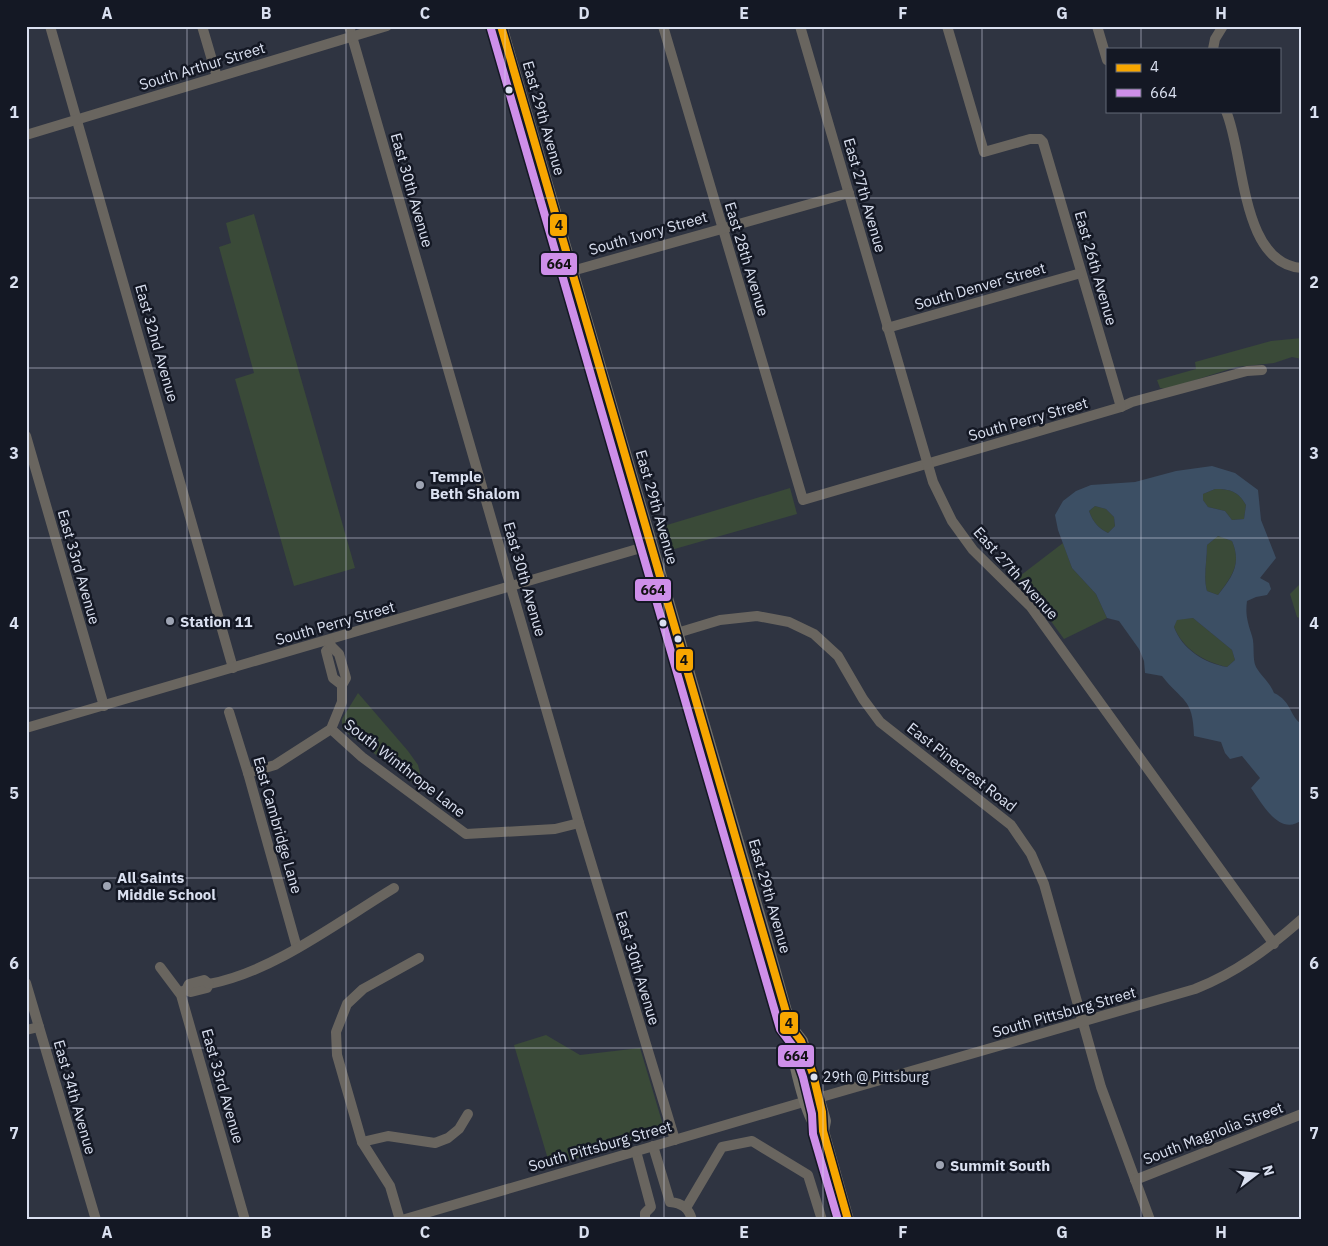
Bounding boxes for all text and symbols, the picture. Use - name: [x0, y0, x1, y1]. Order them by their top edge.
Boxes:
- text: A: [102, 3, 113, 23]
- text: B: [261, 3, 272, 23]
- text: C: [420, 3, 430, 23]
- text: D: [578, 3, 590, 23]
- text: E: [739, 3, 749, 23]
- text: F: [898, 3, 908, 23]
- text: G: [1056, 3, 1068, 23]
- text: H: [1215, 3, 1227, 23]
- street label: South Arthur Street: [137, 38, 267, 94]
- legend: [1106, 48, 1280, 112]
- text: 4: [1150, 57, 1159, 76]
- street label: East 29th Avenue: [519, 59, 569, 177]
- text: 664: [1150, 83, 1177, 102]
- unlabelled marker: [504, 85, 514, 95]
- text: 1: [9, 102, 19, 122]
- text: 1: [1309, 102, 1319, 122]
- street label: East 30th Avenue: [387, 131, 437, 249]
- street label: East 27th Avenue: [840, 136, 890, 254]
- street label: East 28th Avenue: [721, 200, 773, 318]
- street label: South Ivory Street: [587, 207, 709, 259]
- street label: East 26th Avenue: [1071, 209, 1121, 327]
- line badge: 4: [549, 213, 568, 237]
- text: 4: [555, 216, 563, 234]
- line badge: 664: [540, 252, 578, 276]
- text: 664: [546, 255, 572, 273]
- street label: South Denver Street: [912, 258, 1048, 314]
- text: 2: [9, 272, 19, 292]
- text: 2: [1309, 272, 1319, 292]
- street label: East 32nd Avenue: [131, 282, 183, 404]
- street label: South Perry Street: [966, 393, 1090, 445]
- text: 3: [9, 443, 19, 463]
- text: 3: [1309, 443, 1319, 463]
- street label: East 29th Avenue: [632, 448, 682, 566]
- place label: Temple Beth Shalom: [430, 467, 520, 503]
- marker: Temple Beth Shalom: [414, 479, 426, 491]
- street label: East 33rd Avenue: [54, 507, 104, 627]
- street label: East 30th Avenue: [500, 520, 550, 638]
- street label: East 27th Avenue: [969, 523, 1063, 623]
- line badge: 664: [634, 578, 672, 602]
- text: 664: [640, 581, 666, 599]
- street label: South Perry Street: [273, 597, 397, 649]
- place label: Station 11: [180, 612, 252, 631]
- text: 4: [9, 613, 19, 633]
- text: 4: [1309, 613, 1319, 633]
- marker: Station 11: [164, 615, 176, 627]
- unlabelled marker: [658, 618, 668, 628]
- unlabelled marker: [673, 634, 683, 644]
- line badge: 4: [675, 648, 694, 672]
- text: 4: [680, 651, 688, 669]
- street label: South Winthrope Lane: [340, 715, 470, 821]
- street label: East Pinecrest Road: [903, 718, 1021, 816]
- street label: East Cambridge Lane: [249, 754, 307, 896]
- text: 5: [9, 783, 19, 803]
- text: 5: [1309, 783, 1319, 803]
- street label: East 29th Avenue: [745, 837, 795, 955]
- place label: All Saints Middle School: [117, 868, 216, 904]
- marker: All Saints Middle School: [101, 880, 113, 892]
- street label: East 30th Avenue: [612, 909, 664, 1027]
- text: 6: [9, 953, 19, 973]
- text: 6: [1309, 953, 1319, 973]
- street label: South Pittsburg Street: [990, 982, 1138, 1042]
- line badge: 4: [779, 1011, 799, 1035]
- text: 4: [785, 1014, 793, 1032]
- street label: East 33rd Avenue: [198, 1026, 248, 1146]
- street label: East 34th Avenue: [50, 1038, 100, 1156]
- line badge: 664: [777, 1044, 815, 1068]
- text: 664: [783, 1047, 809, 1065]
- place label: 29th @ Pittsburg: [823, 1068, 929, 1086]
- marker: 29th @ Pittsburg: [809, 1072, 819, 1082]
- street label: South Magnolia Street: [1140, 1098, 1286, 1168]
- street label: South Pittsburg Street: [526, 1116, 674, 1176]
- text: 7: [9, 1123, 19, 1143]
- text: 7: [1309, 1123, 1319, 1143]
- north arrow: [1230, 1148, 1280, 1198]
- place label: Summit South: [950, 1156, 1050, 1175]
- marker: Summit South: [934, 1159, 946, 1171]
- text: N: [1258, 1163, 1279, 1178]
- text: A: [102, 1222, 113, 1242]
- text: B: [261, 1222, 272, 1242]
- text: C: [420, 1222, 430, 1242]
- text: D: [578, 1222, 590, 1242]
- text: E: [739, 1222, 749, 1242]
- text: F: [898, 1222, 908, 1242]
- text: G: [1056, 1222, 1068, 1242]
- text: H: [1215, 1222, 1227, 1242]

